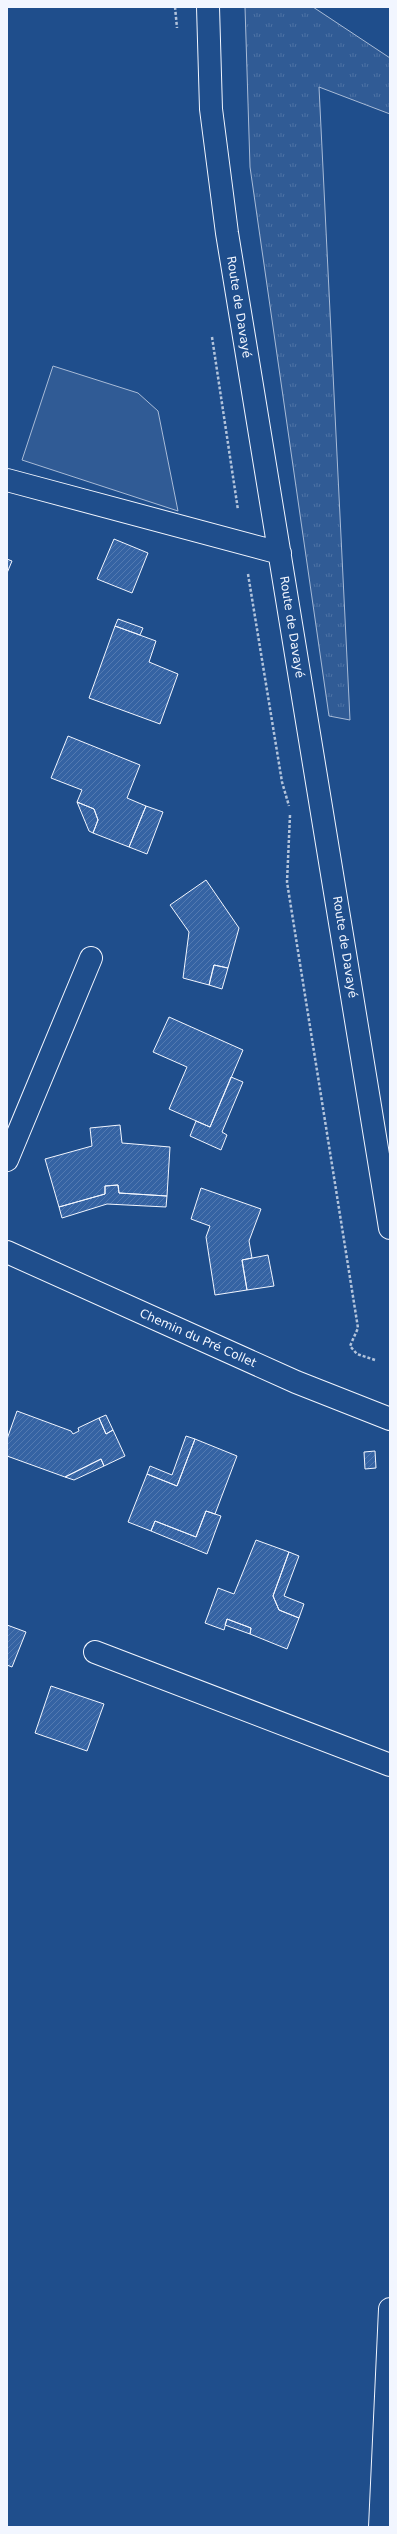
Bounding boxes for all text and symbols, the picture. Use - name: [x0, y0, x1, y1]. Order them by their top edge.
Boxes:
- street label: Route de Davayé: [224, 255, 254, 359]
- street label: Route de Davayé: [277, 575, 307, 679]
- street label: Route de Davayé: [330, 895, 360, 999]
- street label: Chemin du Pré Collet: [137, 1306, 259, 1370]

